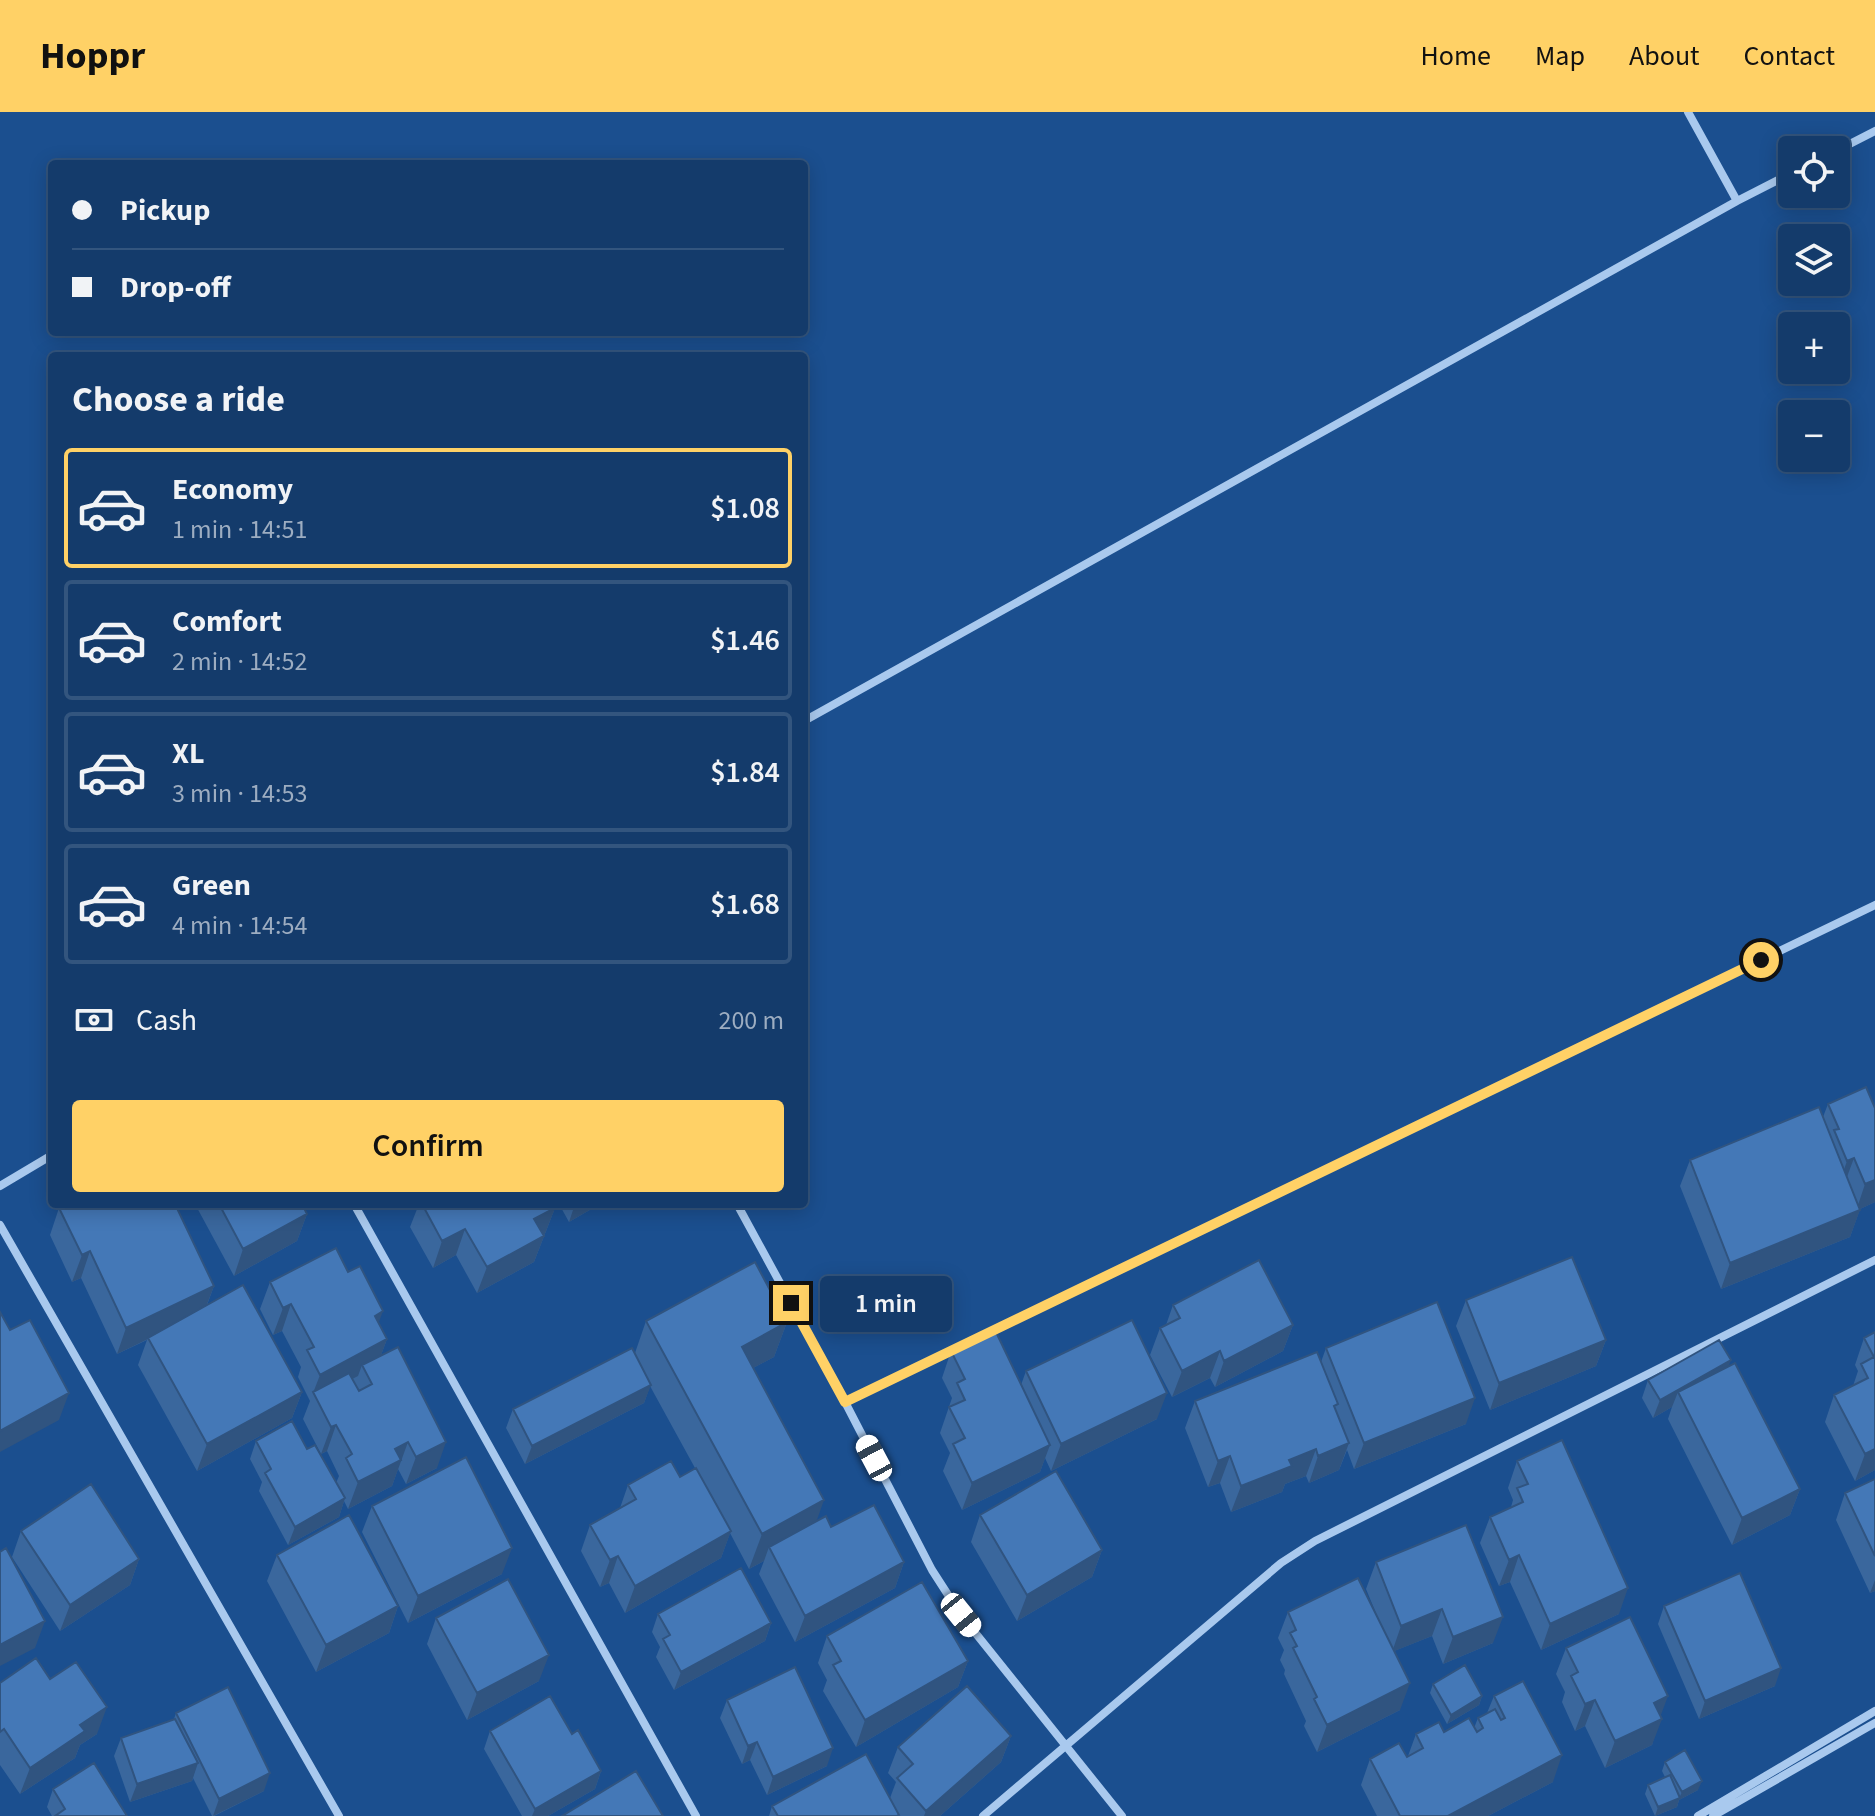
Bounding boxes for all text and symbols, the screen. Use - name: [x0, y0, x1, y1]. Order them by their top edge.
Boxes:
- text: Hoppr: [40, 29, 145, 83]
- text: Home: [1420, 36, 1491, 76]
- text: Map: [1535, 36, 1585, 76]
- text: About: [1629, 36, 1700, 76]
- text: Contact: [1744, 36, 1835, 76]
- map controls: [1778, 136, 1850, 472]
- button: locate: [1778, 136, 1850, 208]
- text: Pickup: [120, 189, 210, 232]
- button: layers: [1778, 224, 1850, 296]
- text: Drop-off: [120, 266, 231, 309]
- button: +: [1778, 312, 1850, 384]
- text: Choose a ride: [72, 374, 285, 425]
- button: −: [1778, 400, 1850, 472]
- text: Economy: [172, 468, 293, 511]
- icon: car: [76, 472, 148, 544]
- text: $1.08: [710, 487, 780, 530]
- text: 1 min · 14:51: [172, 511, 307, 548]
- text: Comfort: [172, 600, 282, 643]
- icon: car: [76, 604, 148, 676]
- text: $1.46: [710, 619, 780, 662]
- text: 2 min · 14:52: [172, 643, 307, 680]
- text: XL: [172, 732, 205, 775]
- icon: car: [76, 736, 148, 808]
- text: $1.84: [710, 751, 780, 794]
- text: 3 min · 14:53: [172, 775, 307, 812]
- text: Green: [172, 864, 251, 907]
- icon: car: [76, 868, 148, 940]
- text: $1.68: [710, 883, 780, 926]
- text: 4 min · 14:54: [172, 907, 307, 944]
- route start: [1743, 942, 1779, 978]
- icon: cash: [72, 998, 116, 1042]
- text: Cash: [136, 999, 197, 1042]
- text: 200 m: [718, 1002, 784, 1039]
- button: Confirm: [72, 1100, 784, 1192]
- callout: 1 min: [819, 1275, 951, 1331]
- route end: [773, 1285, 809, 1321]
- text: 1 min: [855, 1285, 917, 1322]
- car: [852, 1431, 896, 1485]
- car: [937, 1589, 985, 1641]

